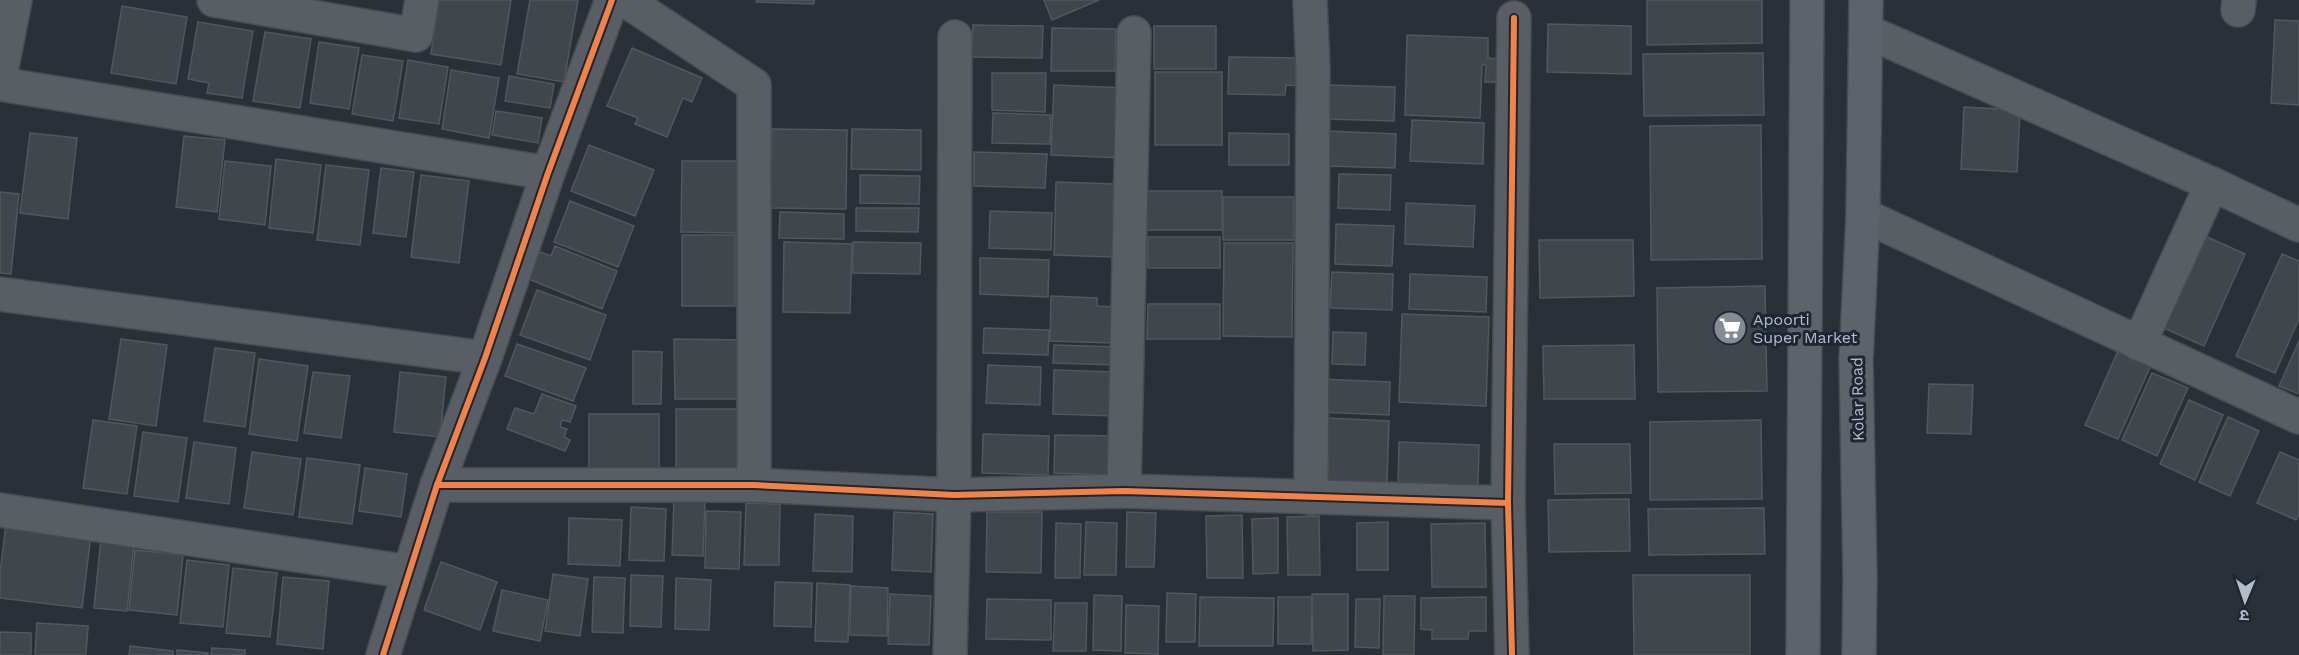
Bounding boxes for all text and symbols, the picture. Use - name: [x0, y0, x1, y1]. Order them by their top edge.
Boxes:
- supermarket icon: Apoorti Super Market: [1712, 310, 1748, 346]
- place label: Apoorti Super Market: [1753, 310, 1858, 347]
- street label: Kolar Road: [1847, 357, 1868, 441]
- north arrow: [2215, 571, 2275, 631]
- text: उ: [2239, 606, 2250, 625]

